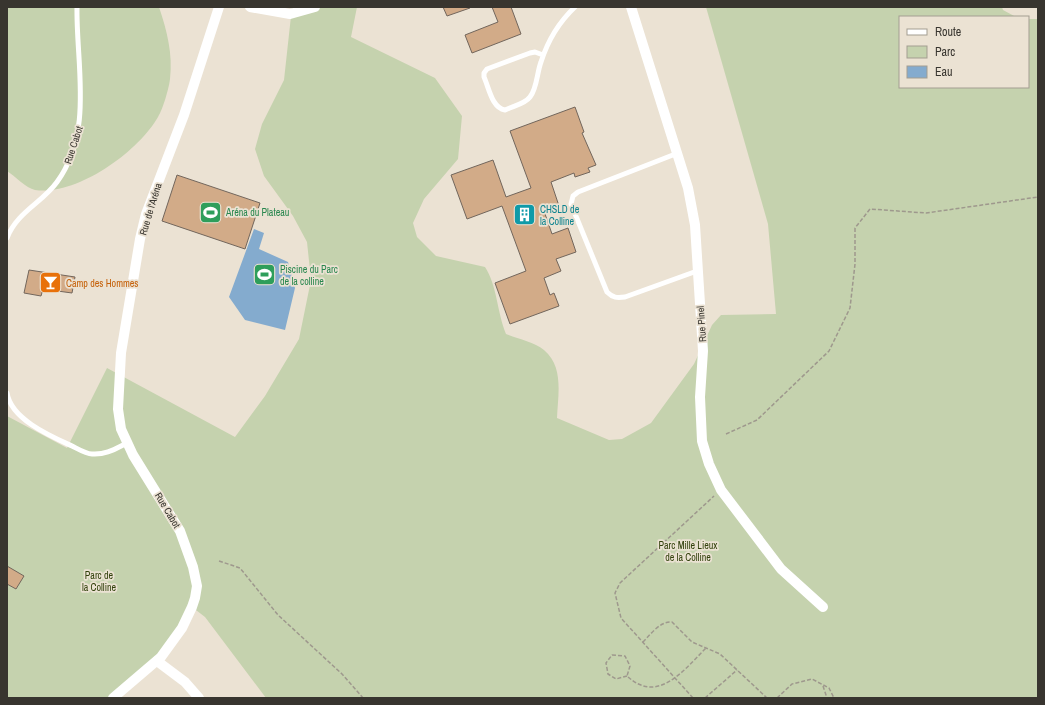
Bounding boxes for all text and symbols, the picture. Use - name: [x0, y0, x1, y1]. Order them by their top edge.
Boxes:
- legend: [899, 16, 1029, 88]
- text: Route: [935, 24, 961, 40]
- text: Parc: [935, 44, 955, 60]
- text: Eau: [935, 64, 953, 80]
- street label: Rue Cabot: [61, 124, 86, 166]
- street label: Rue de l'Aréna: [136, 181, 165, 237]
- sports icon: Aréna du Plateau: [198, 199, 224, 225]
- building icon: CHSLD de la Colline: [512, 202, 538, 228]
- place label: CHSLD de la Colline: [540, 203, 580, 228]
- place label: Aréna du Plateau: [225, 206, 289, 219]
- sports icon: Piscine du Parc de la colline: [251, 262, 277, 288]
- place label: Piscine du Parc de la colline: [280, 263, 338, 288]
- bar icon: Camp des Hommes: [37, 270, 63, 296]
- place label: Camp des Hommes: [66, 277, 138, 290]
- street label: Rue Pinel: [694, 305, 709, 342]
- street label: Rue Cabot: [152, 490, 184, 531]
- park label: Parc Mille Lieux de la Colline: [659, 539, 718, 564]
- park label: Parc de la Colline: [82, 569, 117, 594]

